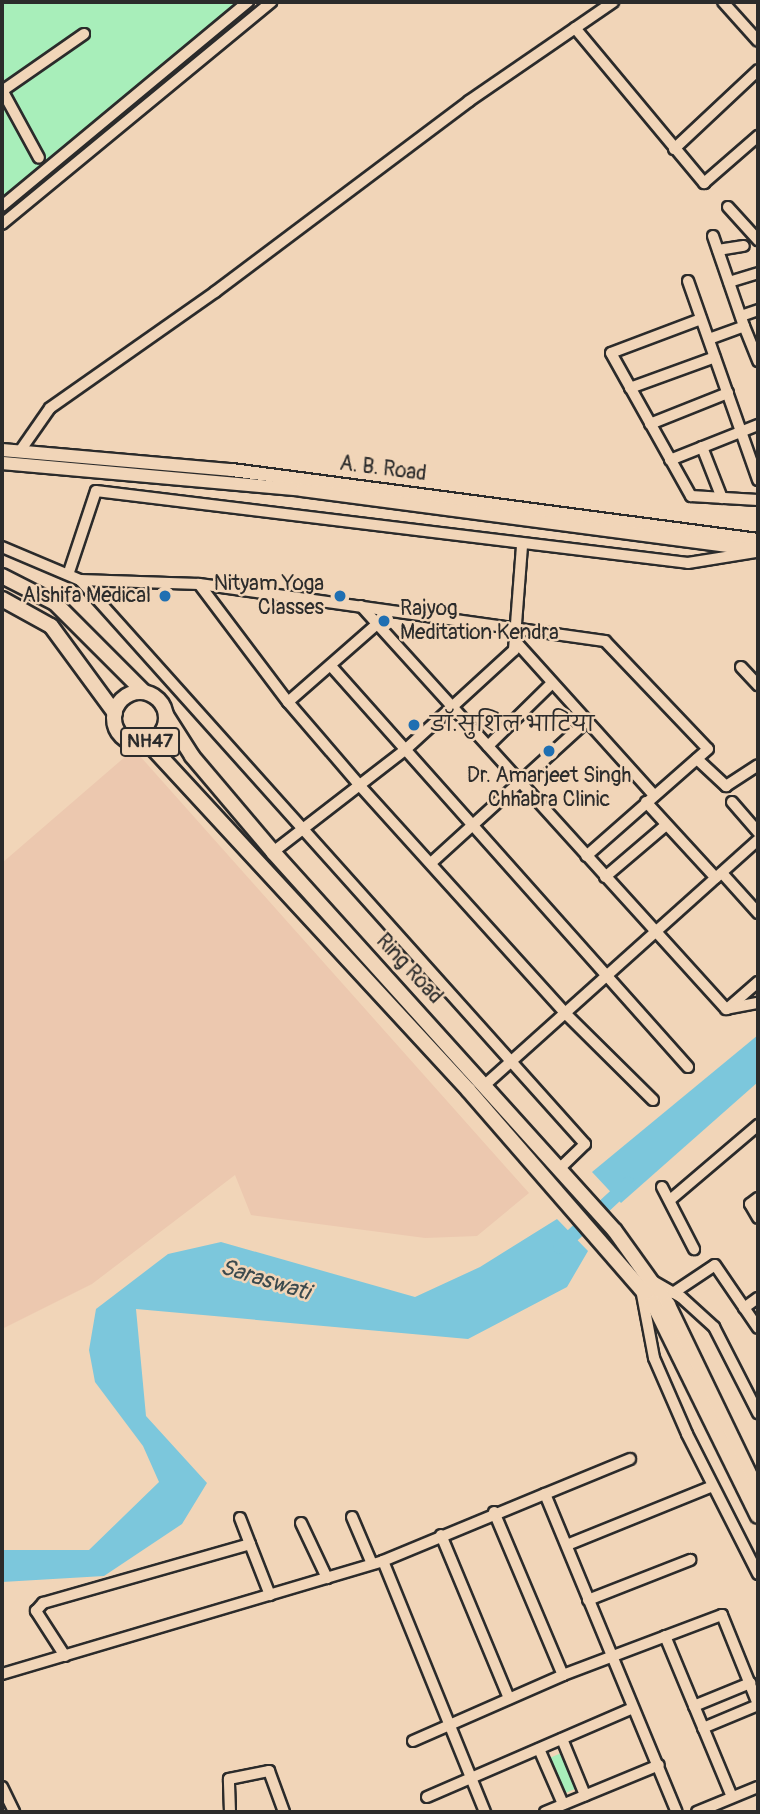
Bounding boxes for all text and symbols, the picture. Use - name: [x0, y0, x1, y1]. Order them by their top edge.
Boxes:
- street label: A. B. Road: [338, 451, 428, 487]
- place label: Nityam Yoga Classes: [214, 571, 324, 621]
- place label: Alshifa Medical: [22, 583, 151, 609]
- marker: Nityam Yoga Classes: [330, 586, 350, 606]
- marker: Alshifa Medical: [157, 588, 173, 604]
- place label: Rajyog Meditation Kendra: [400, 596, 559, 646]
- marker: Rajyog Meditation Kendra: [374, 611, 394, 631]
- place label: डॉ.सुशिल भाटिया: [430, 712, 594, 738]
- marker: डॉ.सुशिल भाटिया: [404, 715, 424, 735]
- road number: NH47: [118, 726, 182, 758]
- marker: Dr. Amarjeet Singh Chhabra Clinic: [539, 741, 559, 761]
- place label: Dr. Amarjeet Singh Chhabra Clinic: [467, 763, 631, 813]
- street label: Ring Road: [370, 929, 448, 1009]
- water label: Saraswati: [217, 1253, 313, 1307]

